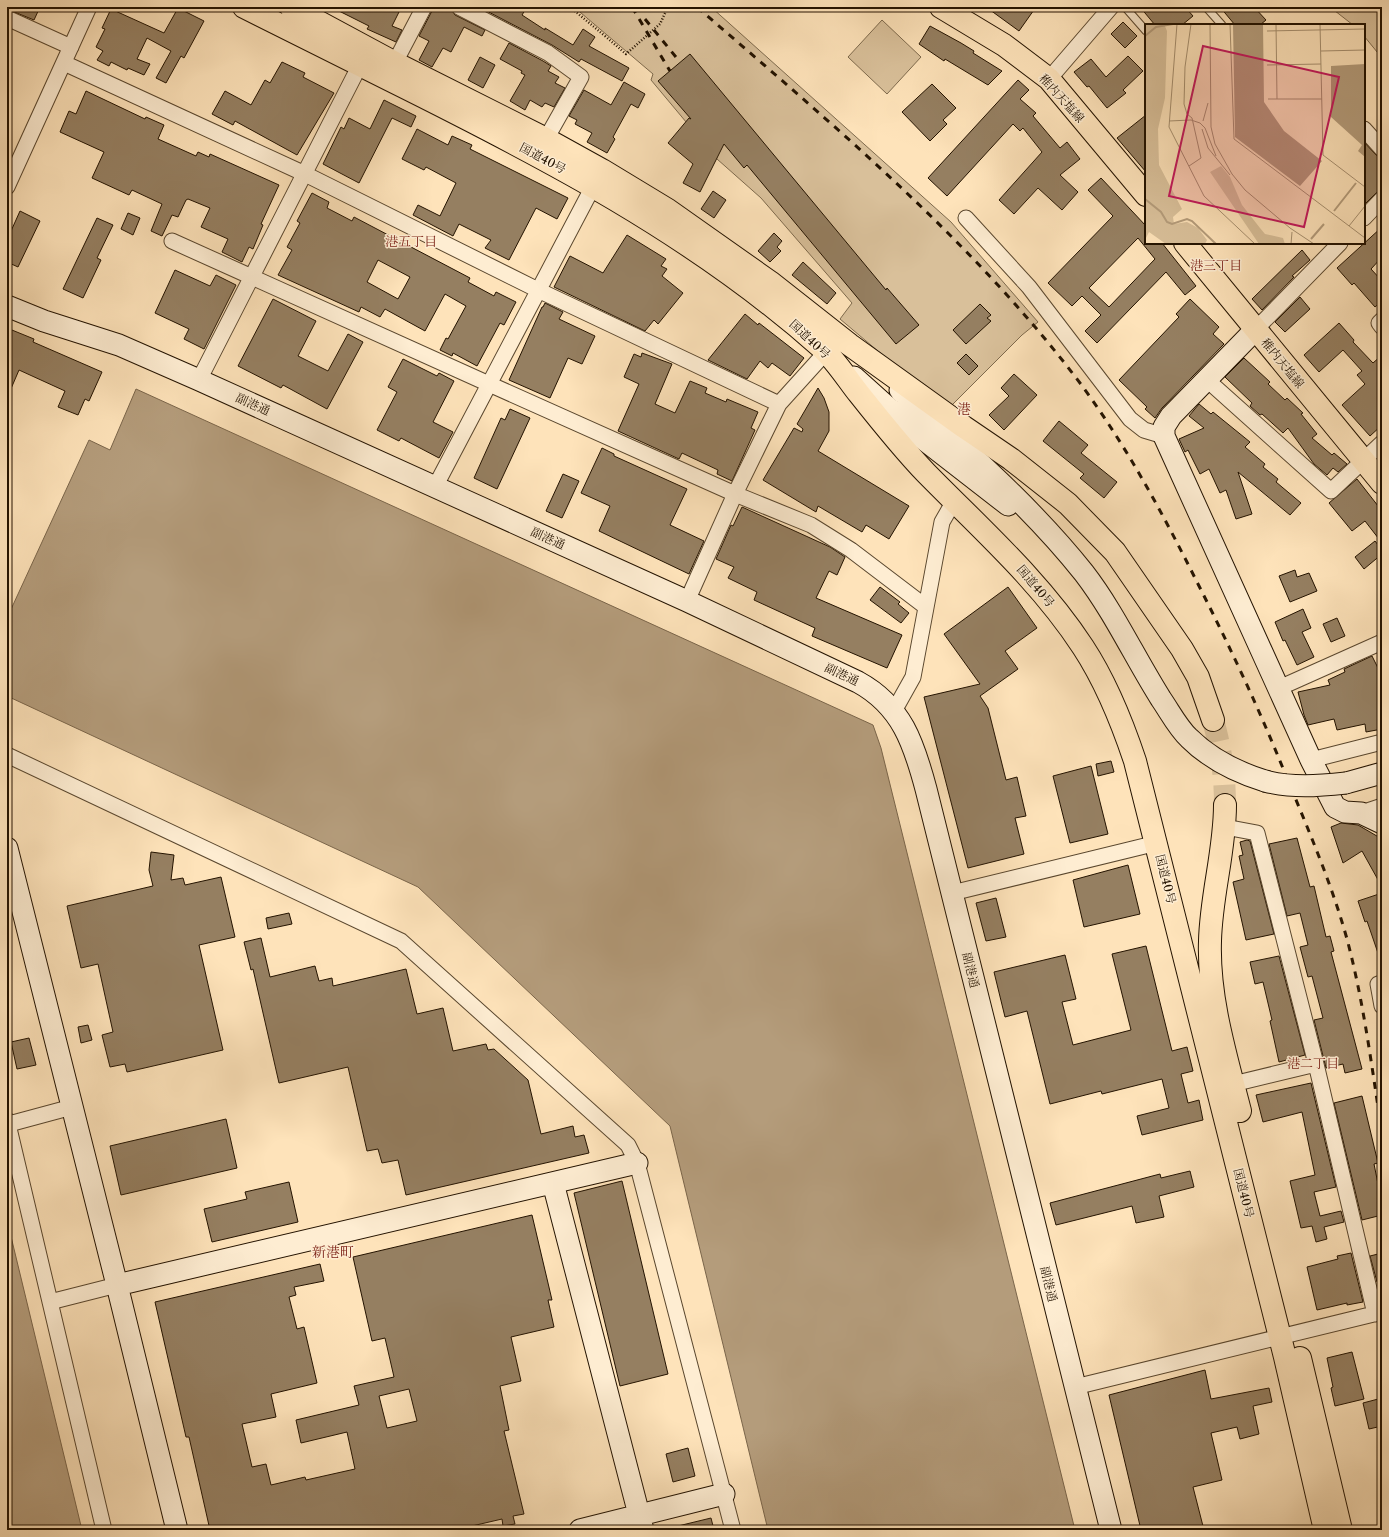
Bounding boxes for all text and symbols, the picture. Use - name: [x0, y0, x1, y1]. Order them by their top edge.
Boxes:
- inset map: [1145, 24, 1365, 244]
- street label: 稚内天塩線: [1036, 71, 1088, 125]
- street label: 国道40号: [517, 140, 569, 176]
- district label: 港五丁目: [385, 233, 437, 249]
- district label: 港三丁目: [1190, 257, 1242, 273]
- street label: 国道40号: [786, 316, 834, 362]
- street label: 稚内天塩線: [1258, 335, 1308, 391]
- street label: 副港通: [233, 390, 273, 418]
- district label: 港: [957, 400, 971, 418]
- street label: 副港通: [528, 524, 568, 552]
- street label: 国道40号: [1014, 562, 1058, 610]
- street label: 副港通: [823, 660, 861, 688]
- street label: 国道40号: [1153, 853, 1179, 905]
- street label: 副港通: [959, 951, 983, 989]
- district label: 港二丁目: [1287, 1055, 1339, 1071]
- street label: 国道40号: [1231, 1167, 1257, 1219]
- district label: 新港町: [312, 1243, 354, 1261]
- street label: 副港通: [1037, 1265, 1061, 1303]

